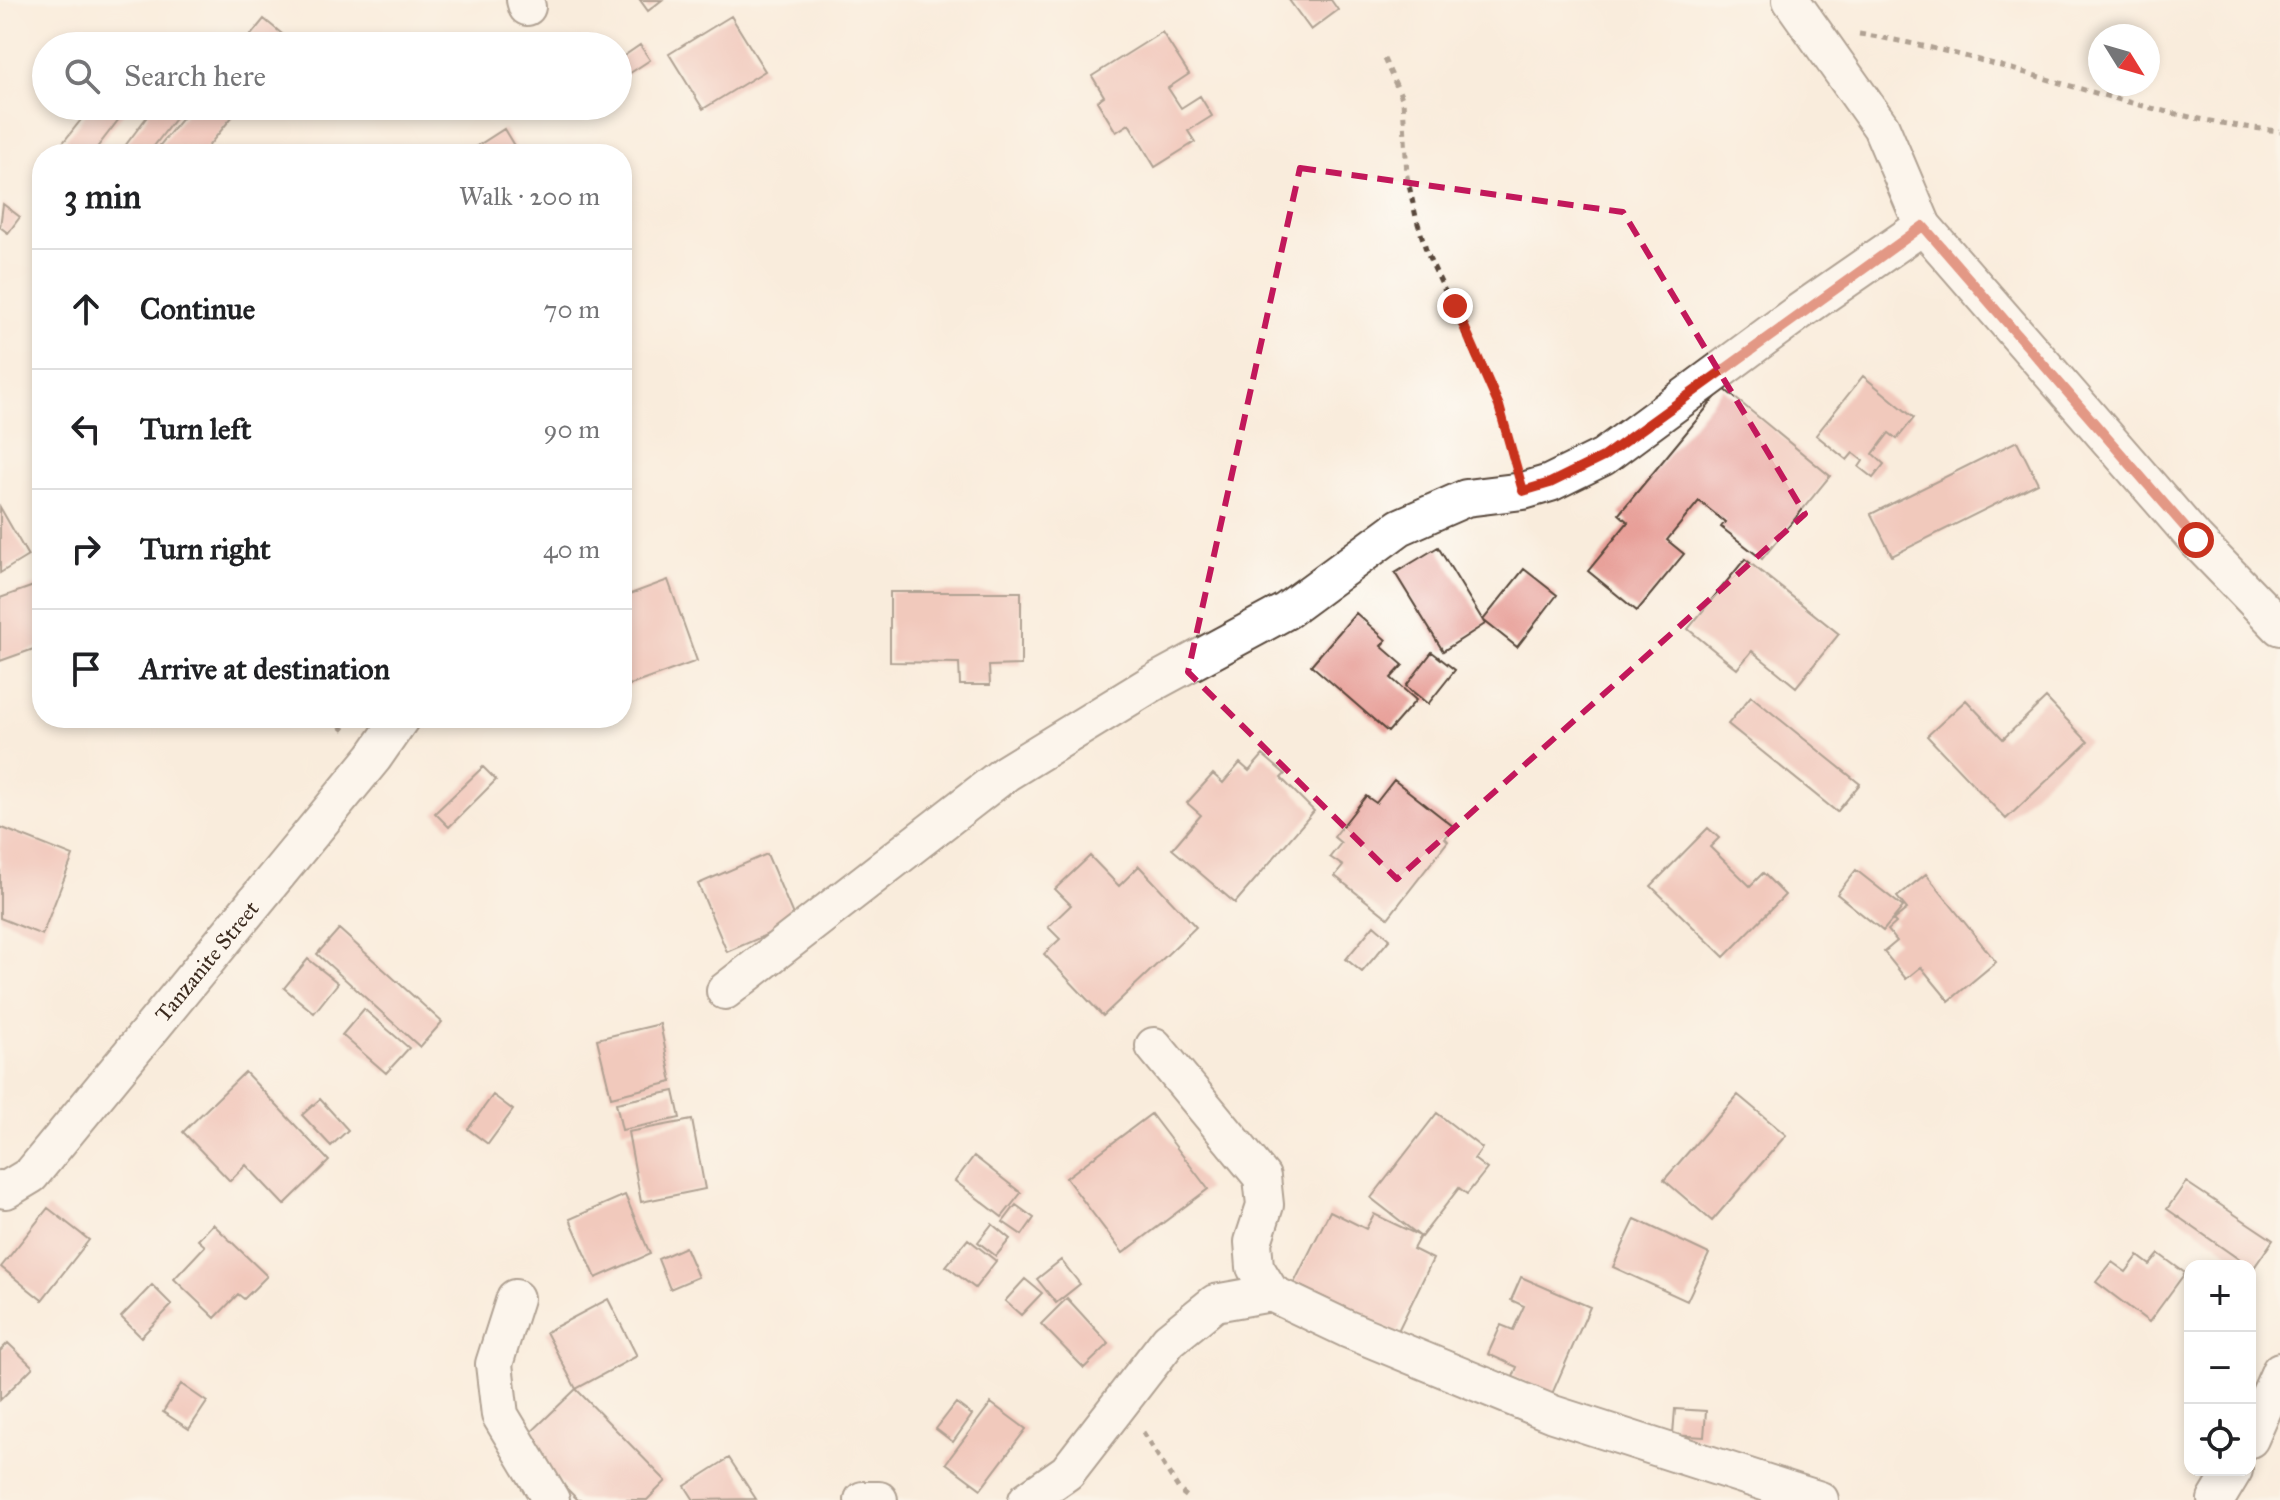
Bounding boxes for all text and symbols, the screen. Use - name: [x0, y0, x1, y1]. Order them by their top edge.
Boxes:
- north arrow: [2088, 24, 2160, 96]
- search box: [32, 32, 632, 120]
- icon: search: [60, 54, 104, 98]
- text: Search here: [124, 58, 266, 94]
- text: 3 min: [64, 176, 141, 217]
- text: Walk · 200 m: [459, 180, 600, 212]
- icon: ahead: [64, 287, 108, 331]
- route end: [1437, 288, 1473, 324]
- text: Continue: [140, 291, 255, 327]
- text: 70 m: [544, 293, 600, 325]
- icon: left: [64, 407, 108, 451]
- text: Turn left: [140, 411, 251, 447]
- text: 90 m: [543, 413, 600, 445]
- route start: [2178, 522, 2214, 558]
- icon: right: [64, 527, 108, 571]
- text: Turn right: [140, 531, 271, 567]
- text: 40 m: [543, 533, 600, 565]
- icon: arrive: [64, 647, 108, 691]
- text: Arrive at destination: [140, 651, 390, 687]
- street label: Tanzanite Street: [149, 895, 264, 1027]
- map controls: [2184, 1260, 2256, 1476]
- button: +: [2184, 1260, 2256, 1332]
- button: −: [2184, 1332, 2256, 1404]
- button: locate: [2184, 1404, 2256, 1476]

